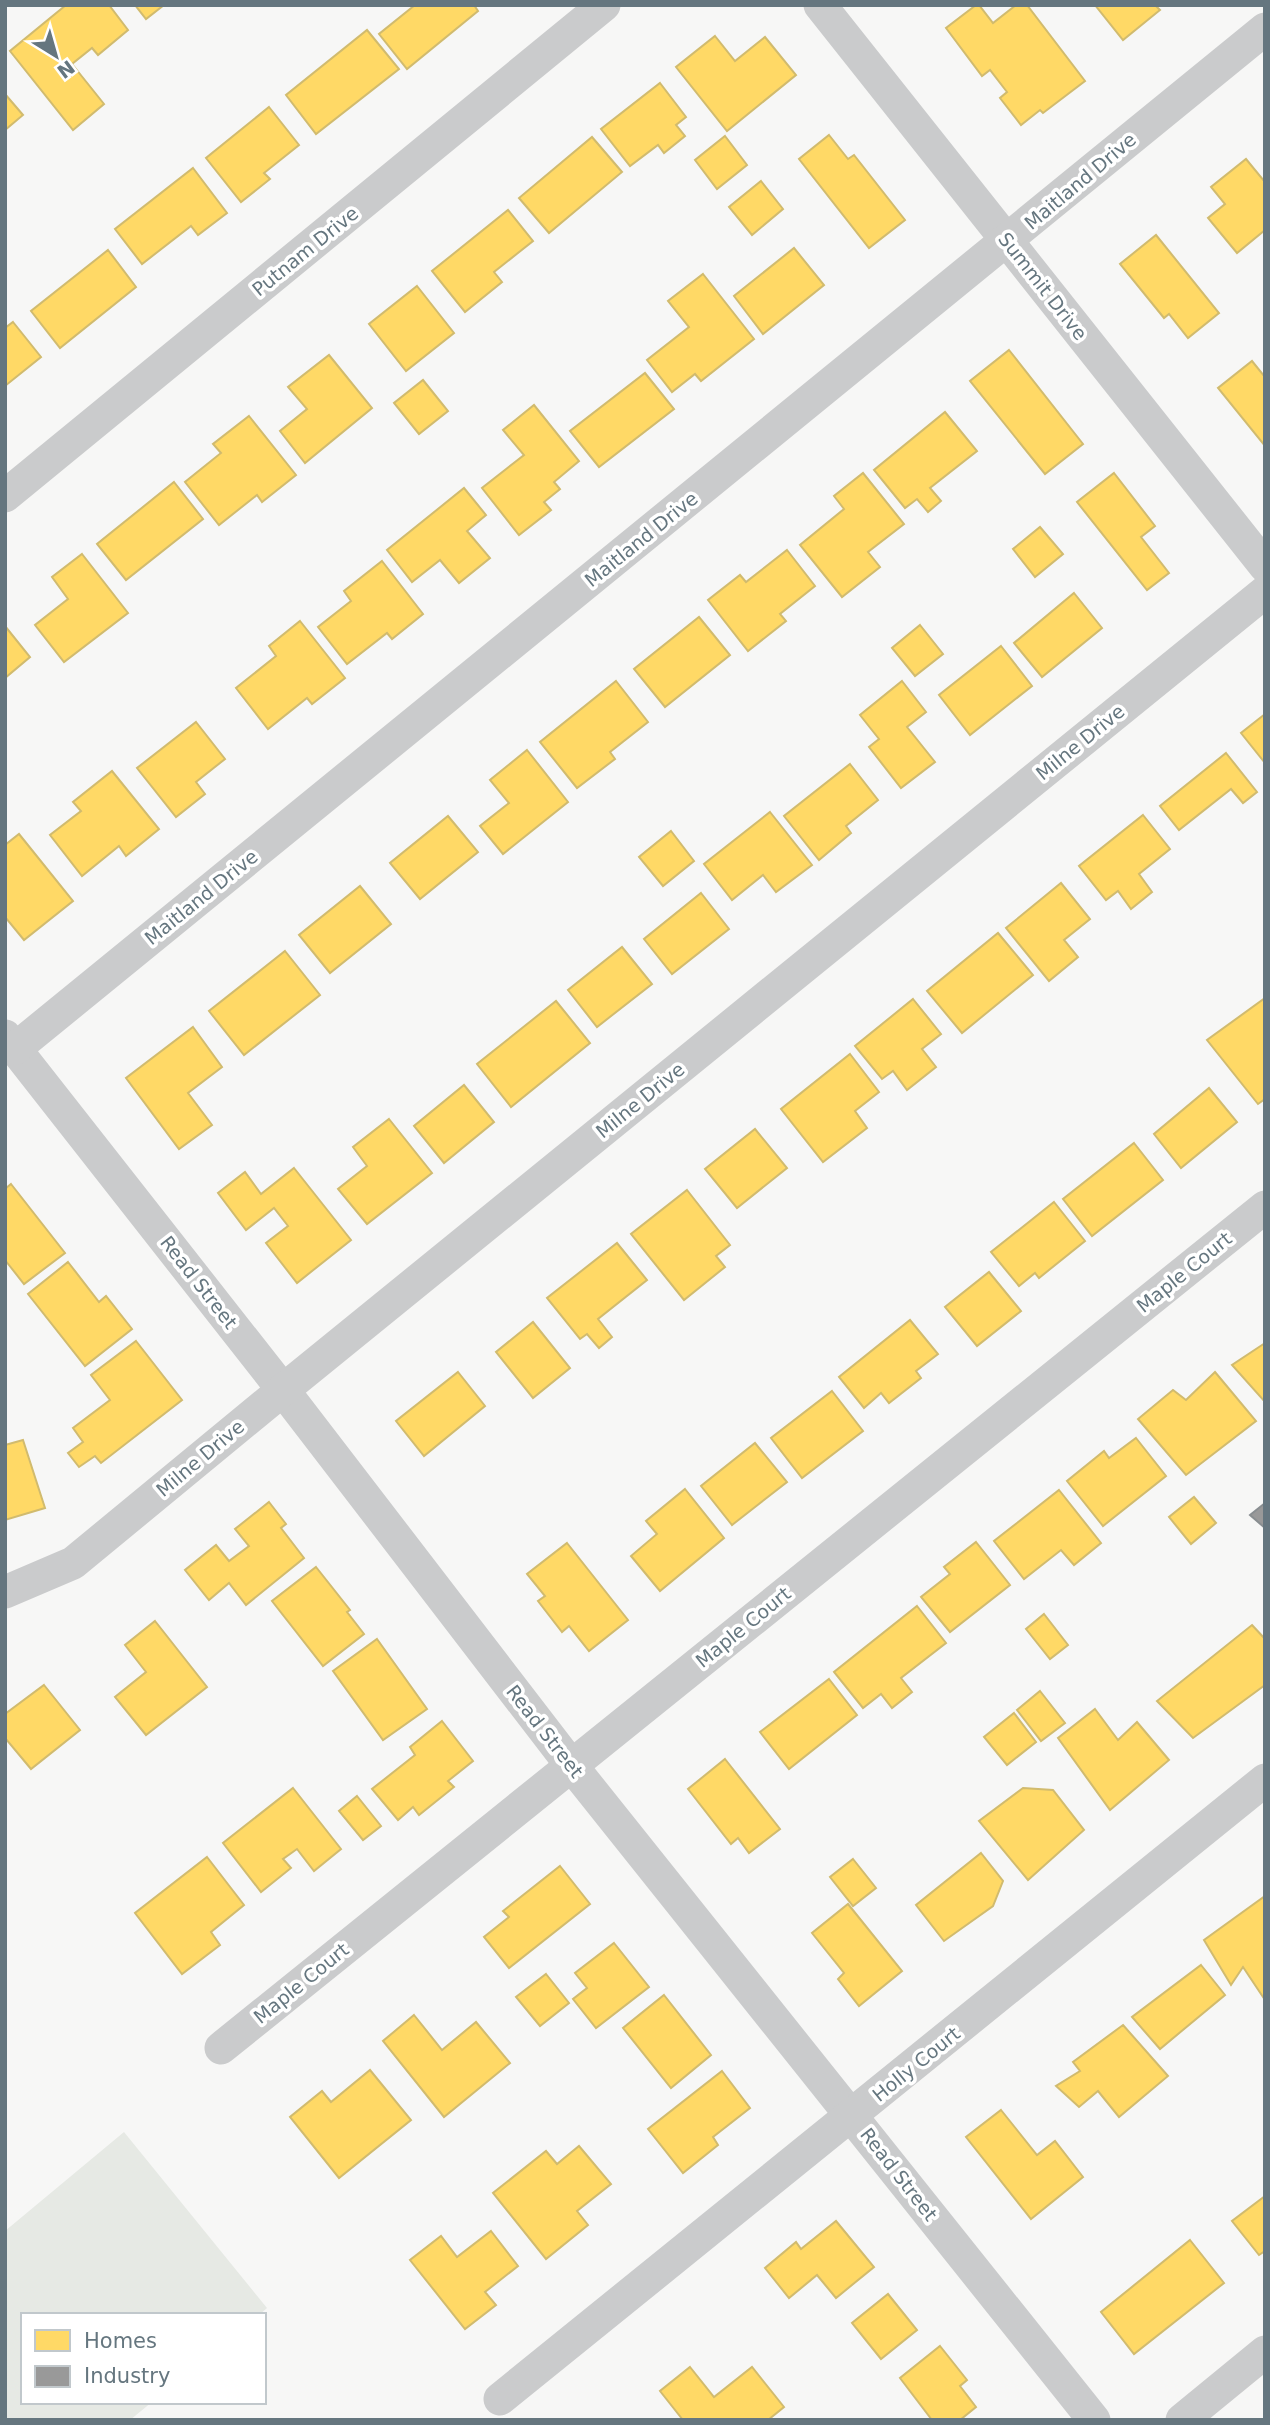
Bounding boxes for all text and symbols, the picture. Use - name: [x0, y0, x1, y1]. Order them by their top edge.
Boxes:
- north arrow: [21, 21, 91, 91]
- text: N: [53, 56, 79, 83]
- street label: Maitland Drive: [1020, 128, 1140, 234]
- street label: Putnam Drive: [248, 202, 362, 300]
- street label: Summit Drive: [994, 228, 1092, 344]
- street label: Maitland Drive: [580, 487, 702, 591]
- street label: Milne Drive: [1031, 700, 1129, 784]
- street label: Maitland Drive: [140, 845, 262, 949]
- street label: Milne Drive: [591, 1058, 689, 1142]
- street label: Maple Court: [1132, 1227, 1236, 1317]
- street label: Read Street: [156, 1231, 242, 1333]
- street label: Milne Drive: [152, 1415, 248, 1501]
- street label: Maple Court: [691, 1582, 795, 1672]
- street label: Read Street: [502, 1680, 588, 1782]
- street label: Maple Court: [249, 1938, 353, 2028]
- street label: Holly Court: [868, 2022, 964, 2106]
- street label: Read Street: [856, 2123, 942, 2225]
- legend: [21, 2313, 266, 2404]
- text: Homes: [84, 2329, 157, 2353]
- text: Industry: [84, 2364, 170, 2388]

